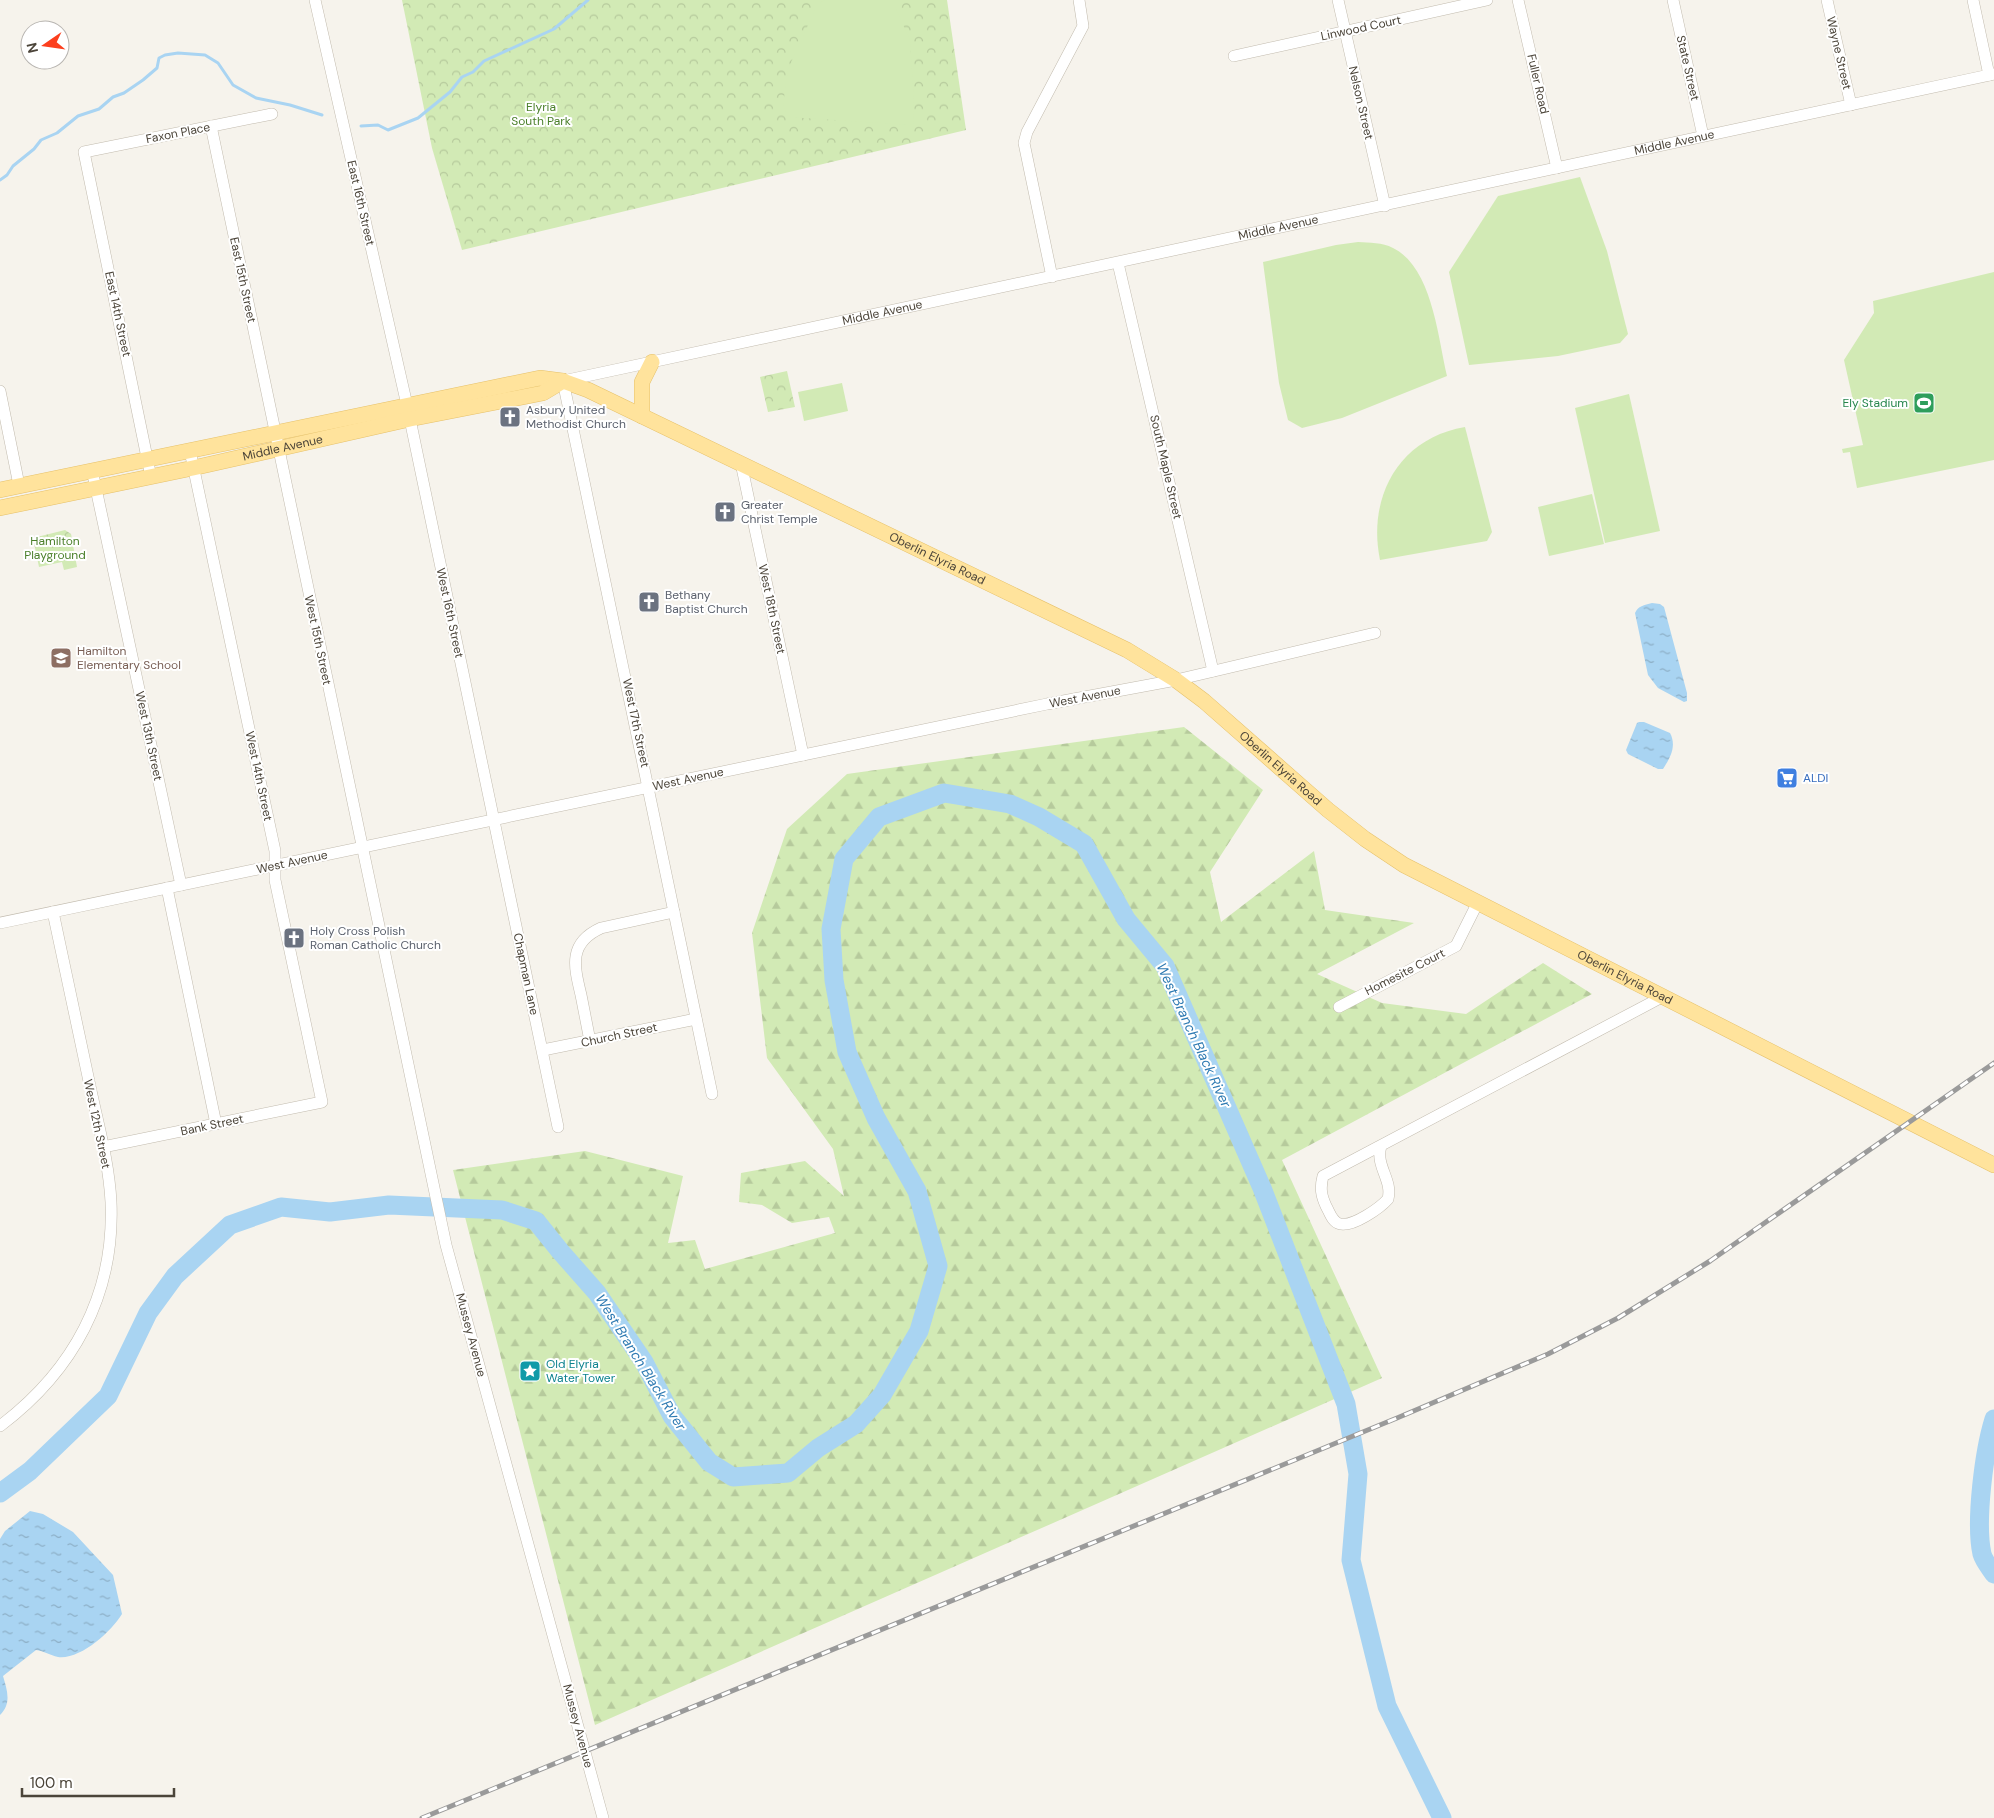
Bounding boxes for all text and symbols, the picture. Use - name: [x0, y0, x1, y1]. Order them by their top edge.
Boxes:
- street label: Linwood Court: [1319, 12, 1403, 44]
- street label: Wayne Street: [1823, 15, 1855, 92]
- north arrow: [20, 20, 70, 70]
- street label: State Street: [1673, 34, 1703, 103]
- text: N: [22, 41, 42, 55]
- street label: Fuller Road: [1523, 52, 1553, 116]
- street label: Nelson Street: [1345, 65, 1377, 142]
- park label: Elyria South Park: [511, 99, 571, 129]
- street label: Faxon Place: [144, 119, 212, 147]
- street label: Middle Avenue: [1633, 126, 1716, 159]
- street label: East 16th Street: [343, 159, 379, 247]
- street label: Middle Avenue: [1237, 211, 1320, 244]
- street label: East 15th Street: [226, 236, 260, 324]
- street label: East 14th Street: [101, 270, 135, 358]
- street label: Middle Avenue: [841, 296, 924, 329]
- sports icon: Ely Stadium: [1912, 391, 1936, 415]
- place label: Ely Stadium: [1843, 395, 1908, 411]
- place label: Asbury United Methodist Church: [526, 402, 626, 432]
- church icon: Asbury United Methodist Church: [498, 405, 522, 429]
- street label: South Maple Street: [1146, 413, 1186, 521]
- street label: Middle Avenue: [241, 431, 324, 465]
- place label: Greater Christ Temple: [741, 497, 818, 527]
- church icon: Greater Christ Temple: [713, 500, 737, 524]
- street label: Oberlin Elyria Road: [886, 528, 988, 588]
- park label: Hamilton Playground: [24, 533, 86, 563]
- street label: West 18th Street: [755, 563, 789, 656]
- street label: West 16th Street: [433, 567, 467, 660]
- place label: Bethany Baptist Church: [665, 587, 748, 617]
- church icon: Bethany Baptist Church: [637, 590, 661, 614]
- street label: West 15th Street: [301, 594, 335, 687]
- place label: Hamilton Elementary School: [77, 643, 181, 673]
- school or university icon: Hamilton Elementary School: [49, 646, 73, 670]
- street label: West 17th Street: [619, 677, 653, 769]
- street label: West Avenue: [1048, 682, 1122, 712]
- street label: West 13th Street: [132, 690, 166, 783]
- street label: Oberlin Elyria Road: [1236, 728, 1325, 809]
- street label: West 14th Street: [242, 730, 276, 823]
- street label: West Avenue: [651, 764, 725, 794]
- supermarket icon: ALDI: [1775, 766, 1799, 790]
- place label: ALDI: [1803, 770, 1828, 786]
- street label: West Avenue: [255, 847, 329, 877]
- place label: Holy Cross Polish Roman Catholic Church: [310, 923, 441, 953]
- church icon: Holy Cross Polish Roman Catholic Church: [282, 926, 306, 950]
- street label: Chapman Lane: [510, 932, 543, 1017]
- street label: Homesite Court: [1362, 945, 1448, 999]
- street label: Oberlin Elyria Road: [1575, 946, 1675, 1008]
- water label: West Branch Black River: [1153, 960, 1236, 1111]
- street label: Church Street: [579, 1019, 659, 1051]
- street label: West 12th Street: [80, 1078, 114, 1170]
- street label: Bank Street: [179, 1110, 245, 1139]
- street label: Mussey Avenue: [452, 1291, 490, 1379]
- water label: West Branch Black River: [592, 1291, 691, 1434]
- place label: Old Elyria Water Tower: [546, 1356, 616, 1386]
- place icon: Old Elyria Water Tower: [518, 1359, 542, 1383]
- street label: Mussey Avenue: [559, 1682, 597, 1770]
- scale bar: [22, 1766, 175, 1798]
- text: 100 m: [30, 1773, 73, 1793]

